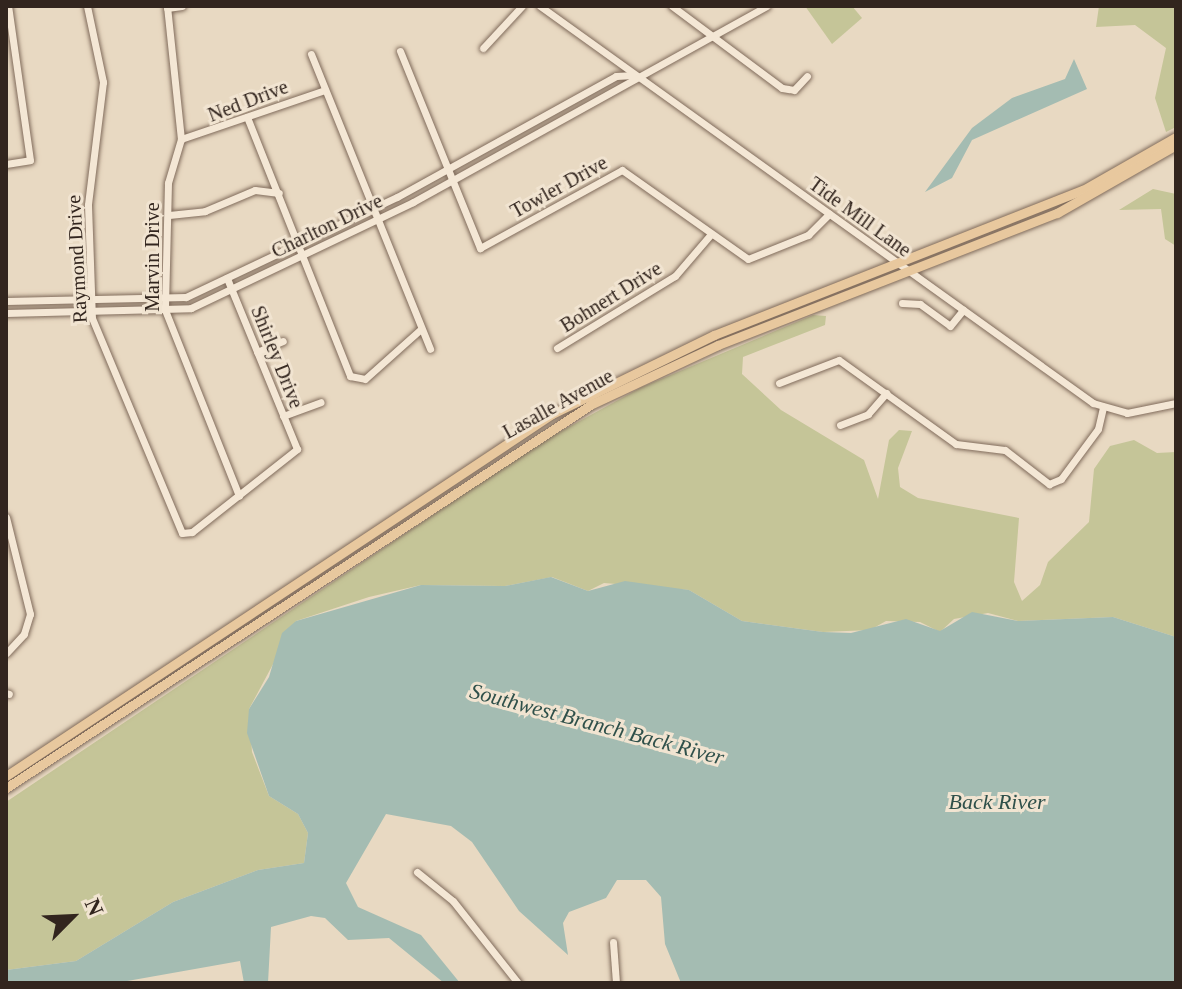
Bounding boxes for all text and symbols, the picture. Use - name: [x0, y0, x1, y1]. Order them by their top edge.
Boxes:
- street label: Ned Drive: [205, 75, 291, 127]
- street label: Towler Drive: [506, 151, 612, 223]
- street label: Tide Mill Lane: [804, 172, 916, 262]
- street label: Charlton Drive: [268, 189, 386, 263]
- street label: Raymond Drive: [62, 194, 92, 324]
- street label: Marvin Drive: [140, 202, 164, 312]
- street label: Bohnert Drive: [556, 256, 666, 338]
- street label: Shirley Drive: [246, 302, 308, 412]
- street label: Lasalle Avenue: [498, 364, 618, 444]
- water label: Southwest Branch Back River: [467, 677, 727, 771]
- water label: Back River: [948, 789, 1046, 815]
- north arrow: [32, 877, 112, 957]
- text: N: [80, 895, 109, 919]

